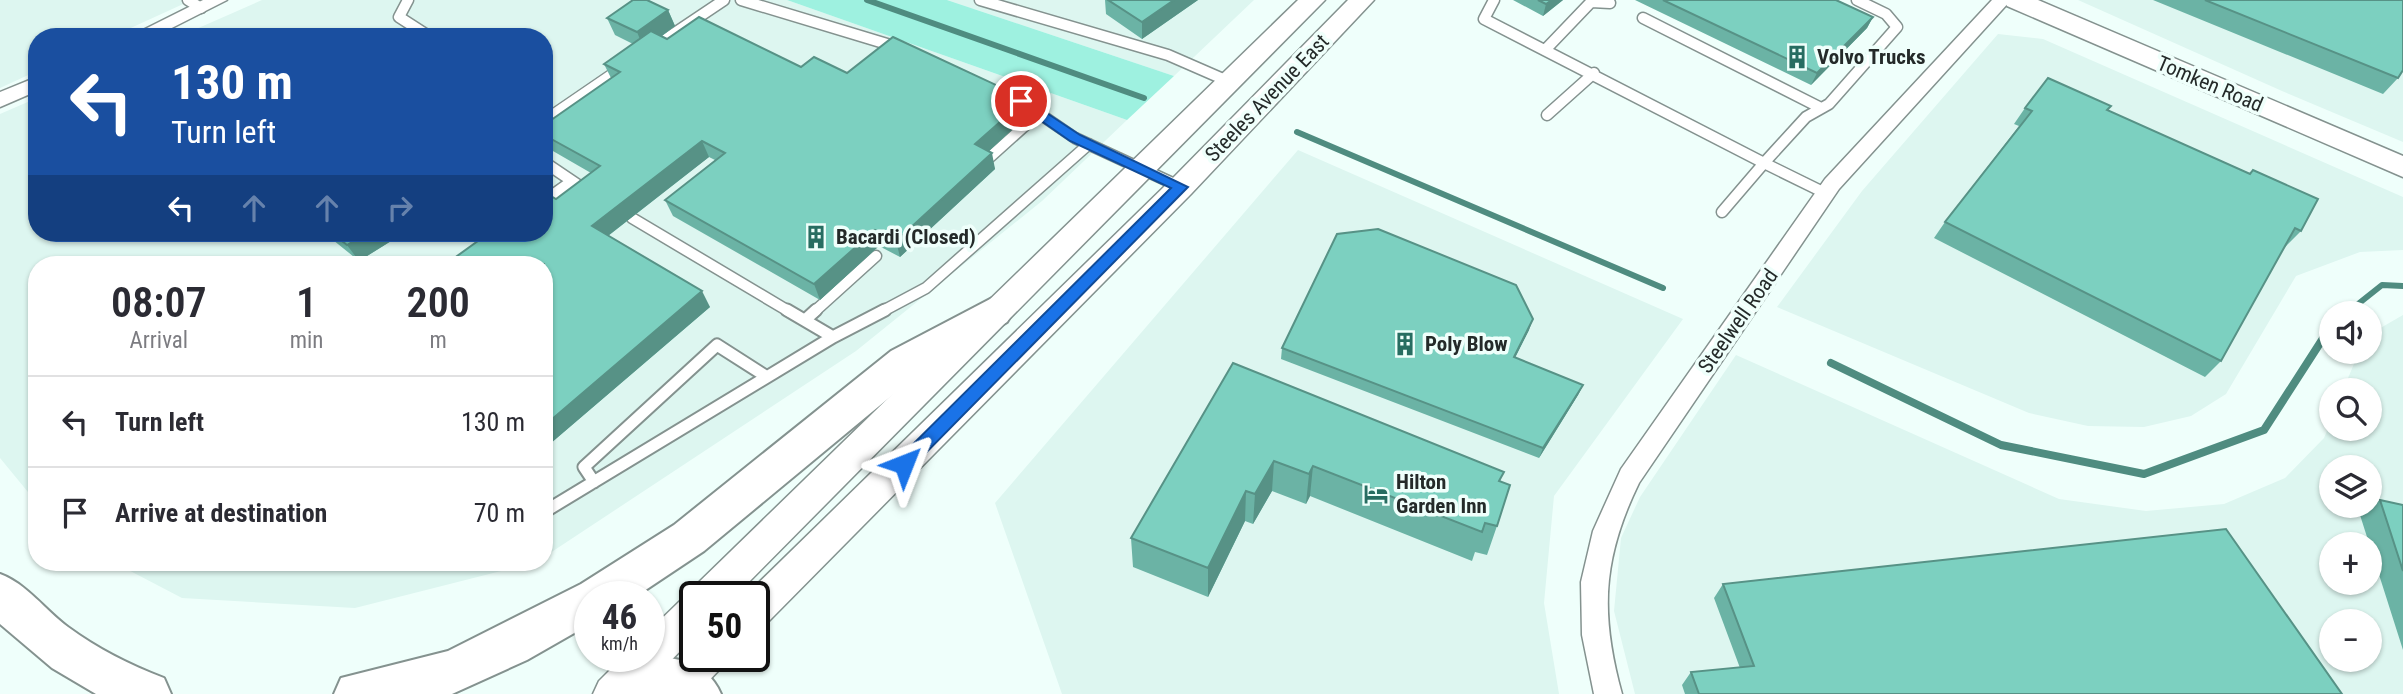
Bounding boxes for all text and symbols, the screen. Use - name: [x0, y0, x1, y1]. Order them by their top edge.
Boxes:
- street label: Steeles Avenue East: [1200, 29, 1334, 167]
- building icon: Volvo Trucks: [1783, 43, 1811, 71]
- place label: Volvo Trucks: [1817, 45, 1926, 69]
- street label: Tomken Road: [2154, 51, 2266, 117]
- text: 130 m: [171, 54, 293, 111]
- icon: left: [56, 56, 147, 147]
- pin: [991, 71, 1051, 131]
- icon: arrive: [1002, 82, 1040, 120]
- text: Turn left: [171, 113, 276, 151]
- icon: left: [162, 189, 200, 227]
- icon: ahead: [235, 189, 273, 227]
- icon: ahead: [308, 189, 346, 227]
- icon: right: [381, 189, 419, 227]
- building icon: Bacardi (Closed): [802, 223, 830, 251]
- place label: Bacardi (Closed): [836, 225, 976, 249]
- street label: Steelwell Road: [1693, 264, 1783, 378]
- text: 08:07: [111, 278, 207, 327]
- text: 1: [296, 278, 317, 327]
- text: 200: [407, 278, 470, 327]
- map controls: [2319, 301, 2382, 672]
- button: sound: [2319, 301, 2382, 364]
- text: Arrival: [130, 327, 188, 354]
- text: min: [290, 327, 323, 354]
- text: m: [430, 327, 447, 354]
- building icon: Poly Blow: [1391, 330, 1419, 358]
- place label: Poly Blow: [1425, 332, 1508, 356]
- button: search: [2319, 378, 2382, 441]
- icon: left: [56, 403, 94, 441]
- text: Turn left: [115, 407, 204, 437]
- text: 130 m: [461, 407, 525, 437]
- position arrow: [867, 427, 941, 501]
- button: layers: [2319, 455, 2382, 518]
- place label: Hilton Garden Inn: [1396, 470, 1487, 518]
- hotel icon: Hilton Garden Inn: [1362, 480, 1390, 508]
- icon: arrive: [56, 494, 94, 532]
- text: Arrive at destination: [115, 498, 327, 528]
- text: 70 m: [474, 498, 525, 528]
- button: +: [2319, 532, 2382, 595]
- speed limit sign: 50: [679, 581, 770, 672]
- text: 46: [602, 597, 637, 638]
- button: −: [2319, 609, 2382, 672]
- text: km/h: [601, 633, 638, 654]

